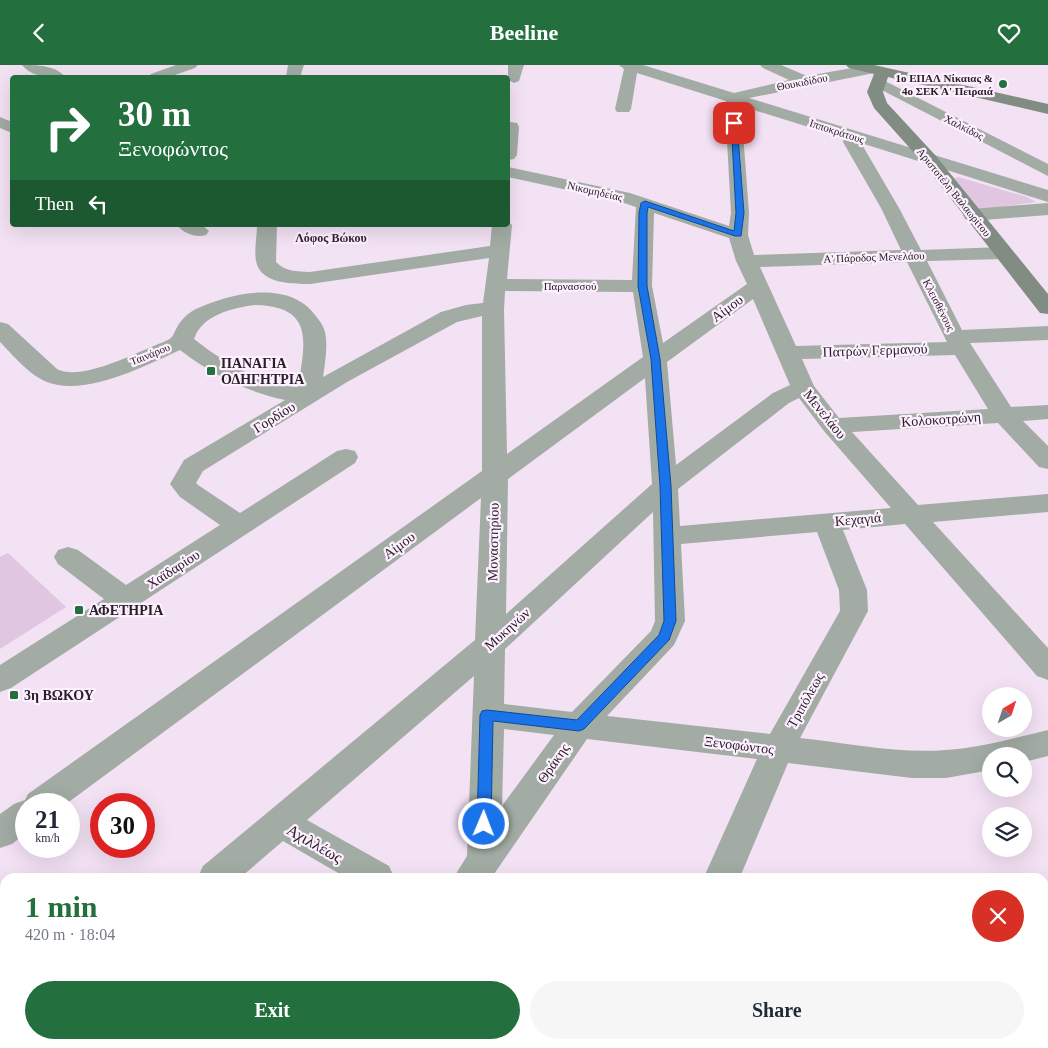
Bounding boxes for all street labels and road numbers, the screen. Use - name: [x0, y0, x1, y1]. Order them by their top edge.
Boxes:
- street label: Θουκιδίδου: [775, 71, 829, 93]
- street label: Χαλκίδος: [942, 112, 986, 142]
- street label: Ιπποκράτους: [808, 117, 866, 146]
- street label: Αριστοτέλη Βαλαωρίτου: [915, 145, 994, 239]
- street label: Νικομηδείας: [566, 179, 624, 203]
- street label: Α' Πάροδος Μενελάου: [823, 249, 925, 265]
- street label: Κλεισθένους: [921, 277, 958, 334]
- street label: Παρνασσού: [544, 280, 597, 292]
- street label: Αίμου: [709, 292, 746, 325]
- street label: Ταινάρου: [128, 340, 172, 367]
- street label: Πατρών Γερμανού: [822, 341, 928, 360]
- street label: Μενελάου: [800, 387, 849, 442]
- street label: Γορδίου: [251, 399, 298, 436]
- street label: Κολοκοτρώνη: [901, 409, 982, 430]
- street label: Μοναστηρίου: [485, 503, 502, 581]
- street label: Κεχαγιά: [834, 510, 883, 529]
- street label: Αίμου: [381, 529, 418, 562]
- street label: Χαϊδαρίου: [144, 547, 203, 592]
- street label: Μυκηνών: [482, 605, 533, 654]
- street label: Τριπόλεως: [784, 670, 827, 730]
- street label: Ξενοφώντος: [703, 734, 775, 757]
- street label: Θράκης: [535, 740, 573, 786]
- street label: Αχιλλέως: [284, 821, 346, 867]

